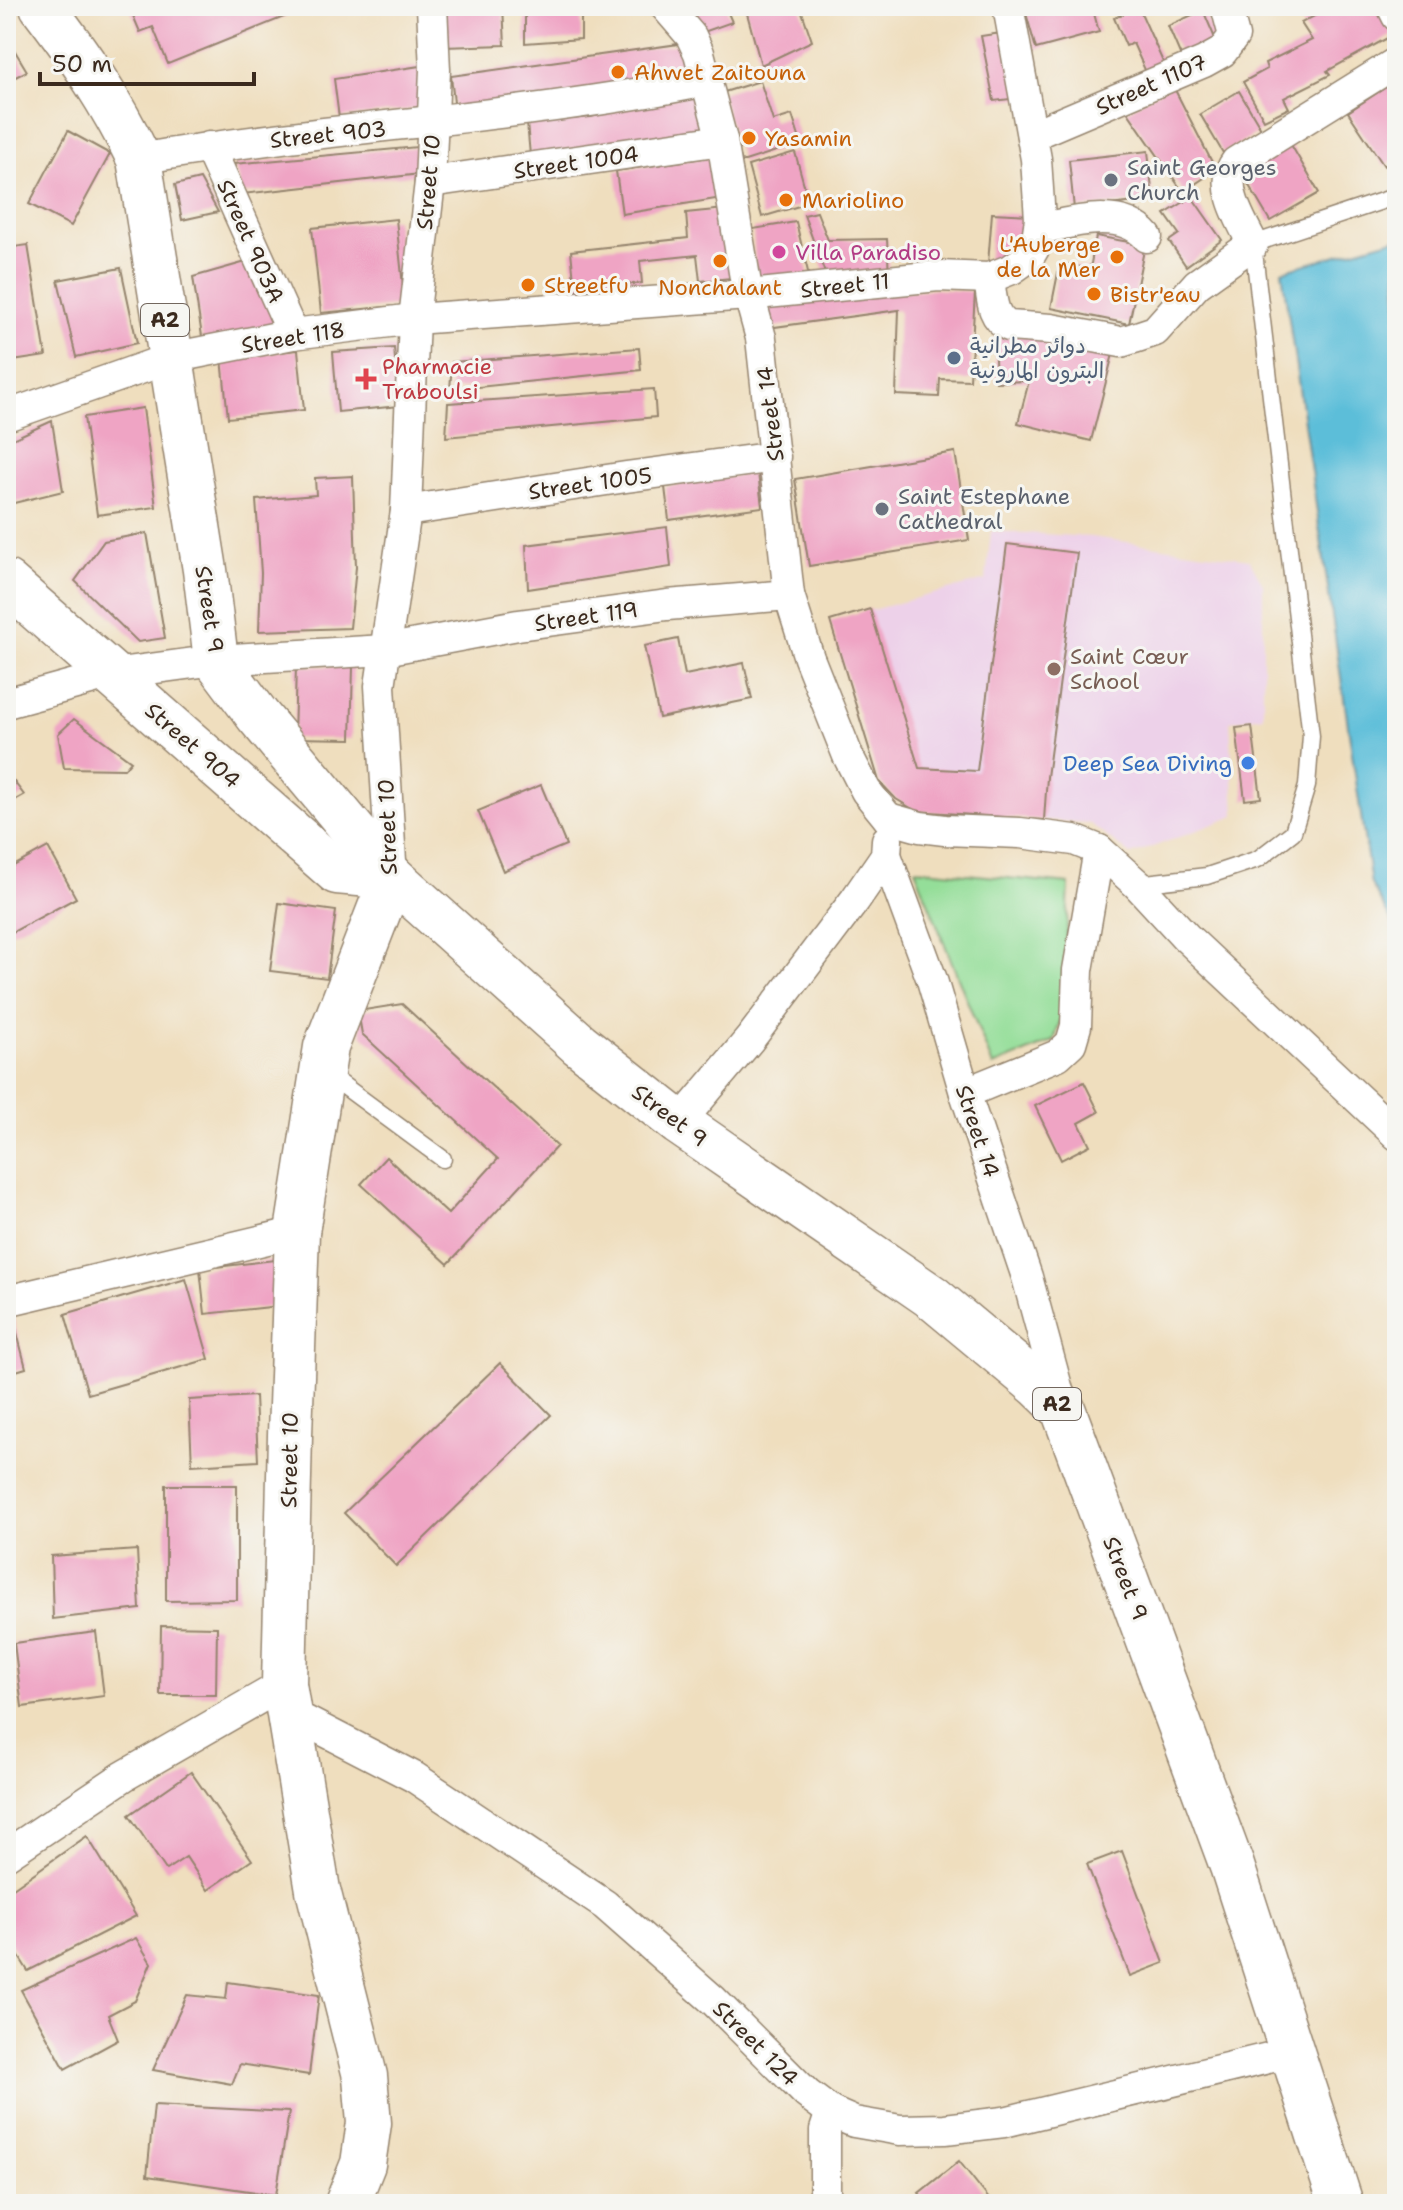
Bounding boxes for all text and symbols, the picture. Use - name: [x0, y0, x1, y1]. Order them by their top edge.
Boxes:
- scale bar: [40, 36, 254, 86]
- street label: Street 1107: [1091, 47, 1211, 122]
- text: 50 m: [52, 48, 112, 80]
- place label: Ahwet Zaitouna: [634, 58, 806, 87]
- marker: Ahwet Zaitouna: [609, 63, 627, 81]
- street label: Street 903: [268, 114, 388, 155]
- place label: Yasamin: [765, 124, 852, 153]
- marker: Yasamin: [740, 129, 758, 147]
- street label: Street 10: [410, 133, 447, 231]
- street label: Street 1004: [512, 139, 641, 186]
- place label: Saint Georges Church: [1127, 153, 1277, 207]
- marker: Saint Georges Church: [1102, 171, 1120, 189]
- street label: Street 903A: [210, 175, 291, 308]
- place label: Mariolino: [802, 186, 904, 215]
- marker: Mariolino: [777, 191, 795, 209]
- place label: L'Auberge de la Mer: [996, 230, 1101, 284]
- place label: Villa Paradiso: [795, 238, 941, 267]
- marker: Villa Paradiso: [770, 243, 788, 261]
- marker: L'Auberge de la Mer: [1108, 248, 1126, 266]
- marker: Nonchalant: [711, 252, 729, 270]
- street label: Street 11: [799, 266, 891, 305]
- place label: Streetfu: [544, 271, 629, 300]
- place label: Nonchalant: [658, 273, 782, 302]
- marker: Streetfu: [519, 276, 537, 294]
- place label: Bistr'eau: [1110, 280, 1201, 309]
- marker: Bistr'eau: [1085, 285, 1103, 303]
- road number: A2: [141, 304, 189, 336]
- street label: Street 118: [239, 315, 347, 360]
- place label: دوائر مطرانية البترون المارونية: [970, 331, 1104, 385]
- marker: دوائر مطرانية البترون المارونية: [945, 349, 963, 367]
- place label: Pharmacie Traboulsi: [382, 352, 492, 406]
- street label: Street 14: [750, 365, 791, 463]
- marker: Pharmacie Traboulsi: [357, 370, 375, 388]
- street label: Street 1005: [526, 460, 654, 507]
- place label: Saint Estephane Cathedral: [898, 482, 1070, 536]
- marker: Saint Estephane Cathedral: [873, 500, 891, 518]
- street label: Street 9: [188, 564, 231, 655]
- street label: Street 119: [532, 595, 640, 638]
- place label: Saint Cœur School: [1070, 642, 1189, 696]
- marker: Saint Cœur School: [1045, 660, 1063, 678]
- street label: Street 904: [139, 696, 246, 795]
- place label: Deep Sea Diving: [1063, 749, 1232, 778]
- marker: Deep Sea Diving: [1239, 754, 1257, 772]
- street label: Street 10: [371, 778, 404, 876]
- street label: Street 9: [626, 1077, 713, 1153]
- street label: Street 14: [949, 1081, 1006, 1181]
- road number: A2: [1033, 1388, 1081, 1420]
- street label: Street 10: [274, 1412, 305, 1508]
- street label: Street 9: [1096, 1532, 1155, 1624]
- street label: Street 124: [707, 1994, 805, 2092]

